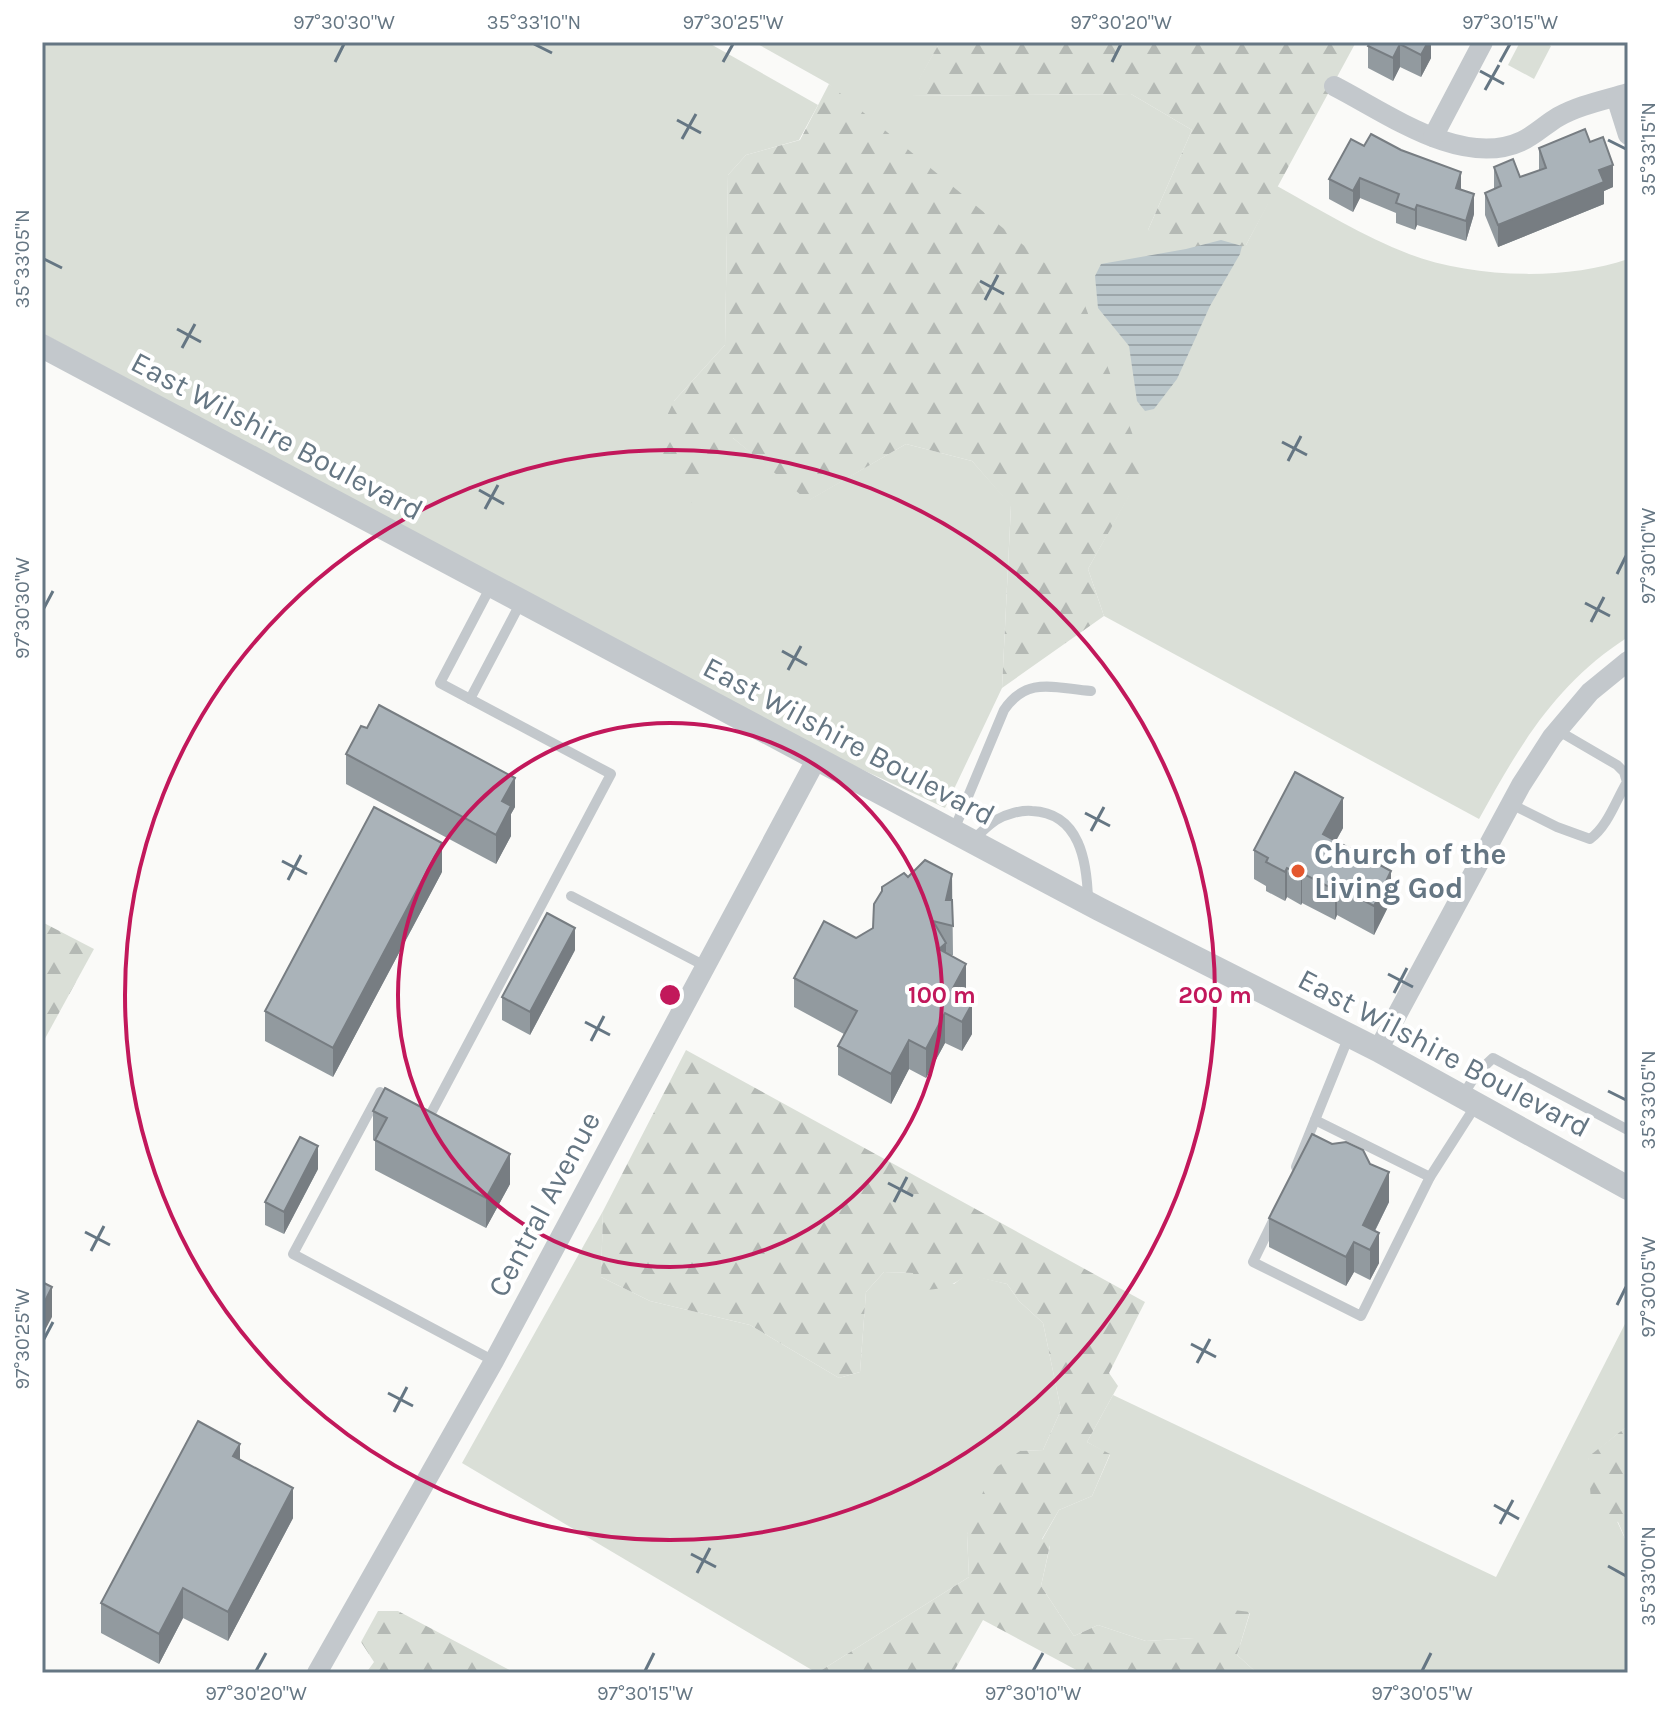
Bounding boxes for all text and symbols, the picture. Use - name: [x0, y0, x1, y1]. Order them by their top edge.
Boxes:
- text: 97°30'30"W: [293, 11, 395, 34]
- text: 35°33'10"N: [487, 11, 581, 34]
- text: 97°30'25"W: [682, 11, 784, 34]
- text: 97°30'20"W: [1070, 11, 1172, 34]
- text: 97°30'15"W: [1462, 11, 1558, 34]
- text: 35°33'15"N: [1637, 102, 1660, 196]
- text: 35°33'05"N: [11, 209, 34, 309]
- street label: East Wilshire Boulevard: [125, 344, 429, 528]
- text: 97°30'10"W: [1637, 508, 1660, 604]
- text: 97°30'30"W: [11, 557, 34, 659]
- street label: East Wilshire Boulevard: [697, 649, 1001, 833]
- place label: Church of the Living God: [1314, 836, 1506, 906]
- marker: Church of the Living God: [1289, 862, 1307, 880]
- street label: East Wilshire Boulevard: [1292, 961, 1596, 1145]
- centre of rings: [656, 981, 684, 1009]
- text: 100 m: [908, 981, 976, 1009]
- text: 200 m: [1178, 981, 1252, 1009]
- text: 35°33'05"N: [1637, 1050, 1660, 1150]
- street label: Central Avenue: [480, 1105, 608, 1303]
- text: 97°30'05"W: [1637, 1236, 1660, 1338]
- text: 97°30'25"W: [11, 1288, 34, 1390]
- text: 35°33'00"N: [1637, 1526, 1660, 1626]
- text: 97°30'20"W: [205, 1682, 307, 1705]
- text: 97°30'15"W: [597, 1682, 693, 1705]
- text: 97°30'10"W: [985, 1682, 1081, 1705]
- text: 97°30'05"W: [1371, 1682, 1473, 1705]

